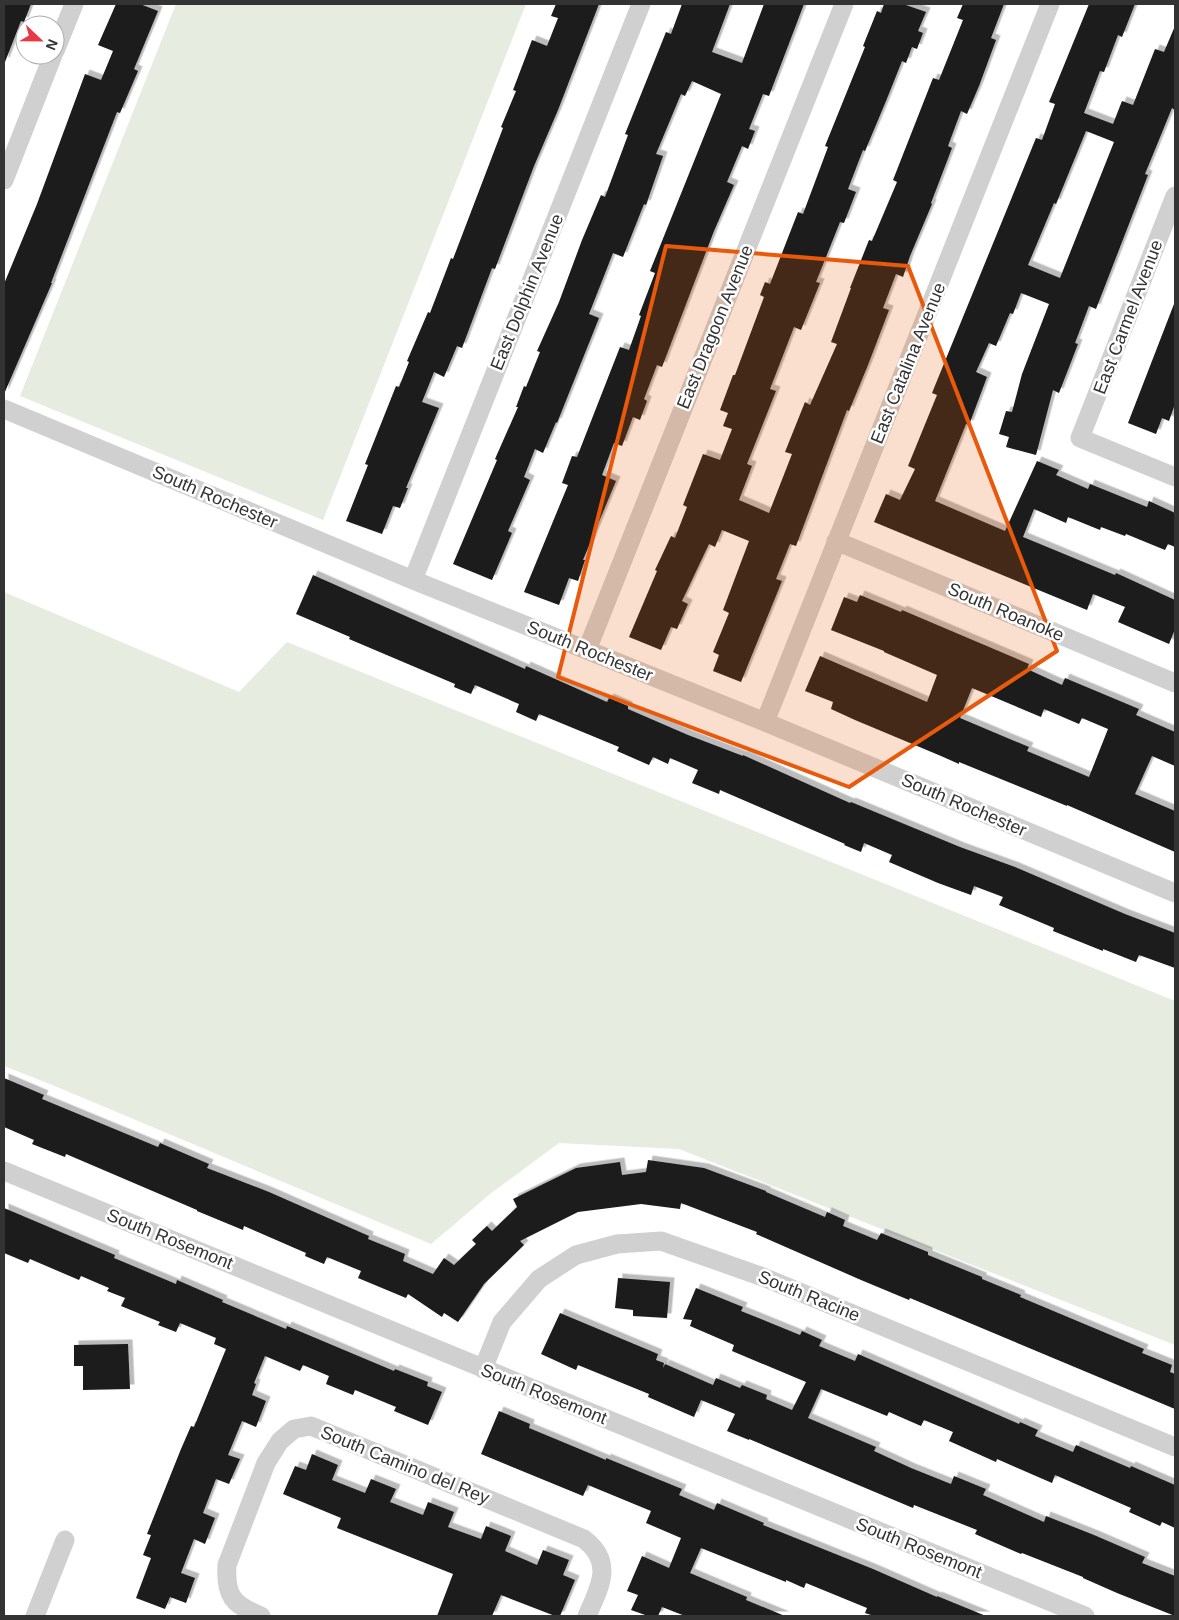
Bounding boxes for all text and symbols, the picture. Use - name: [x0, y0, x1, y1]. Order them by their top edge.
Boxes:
- north arrow: [15, 15, 65, 65]
- text: N: [43, 37, 61, 53]
- street label: East Dolphin Avenue: [486, 211, 568, 373]
- street label: East Carmel Avenue: [1089, 237, 1167, 397]
- street label: East Dragoon Avenue: [673, 242, 757, 412]
- street label: East Catalina Avenue: [867, 280, 949, 446]
- street label: South Rochester: [149, 462, 281, 532]
- street label: South Roanoke: [945, 579, 1067, 645]
- street label: South Rochester: [524, 617, 656, 685]
- street label: South Rochester: [898, 770, 1030, 840]
- street label: South Rosemont: [104, 1205, 236, 1273]
- street label: South Racine: [755, 1266, 863, 1326]
- street label: South Rosemont: [478, 1360, 610, 1428]
- street label: South Camino del Rey: [318, 1422, 492, 1508]
- street label: South Rosemont: [853, 1514, 985, 1582]

